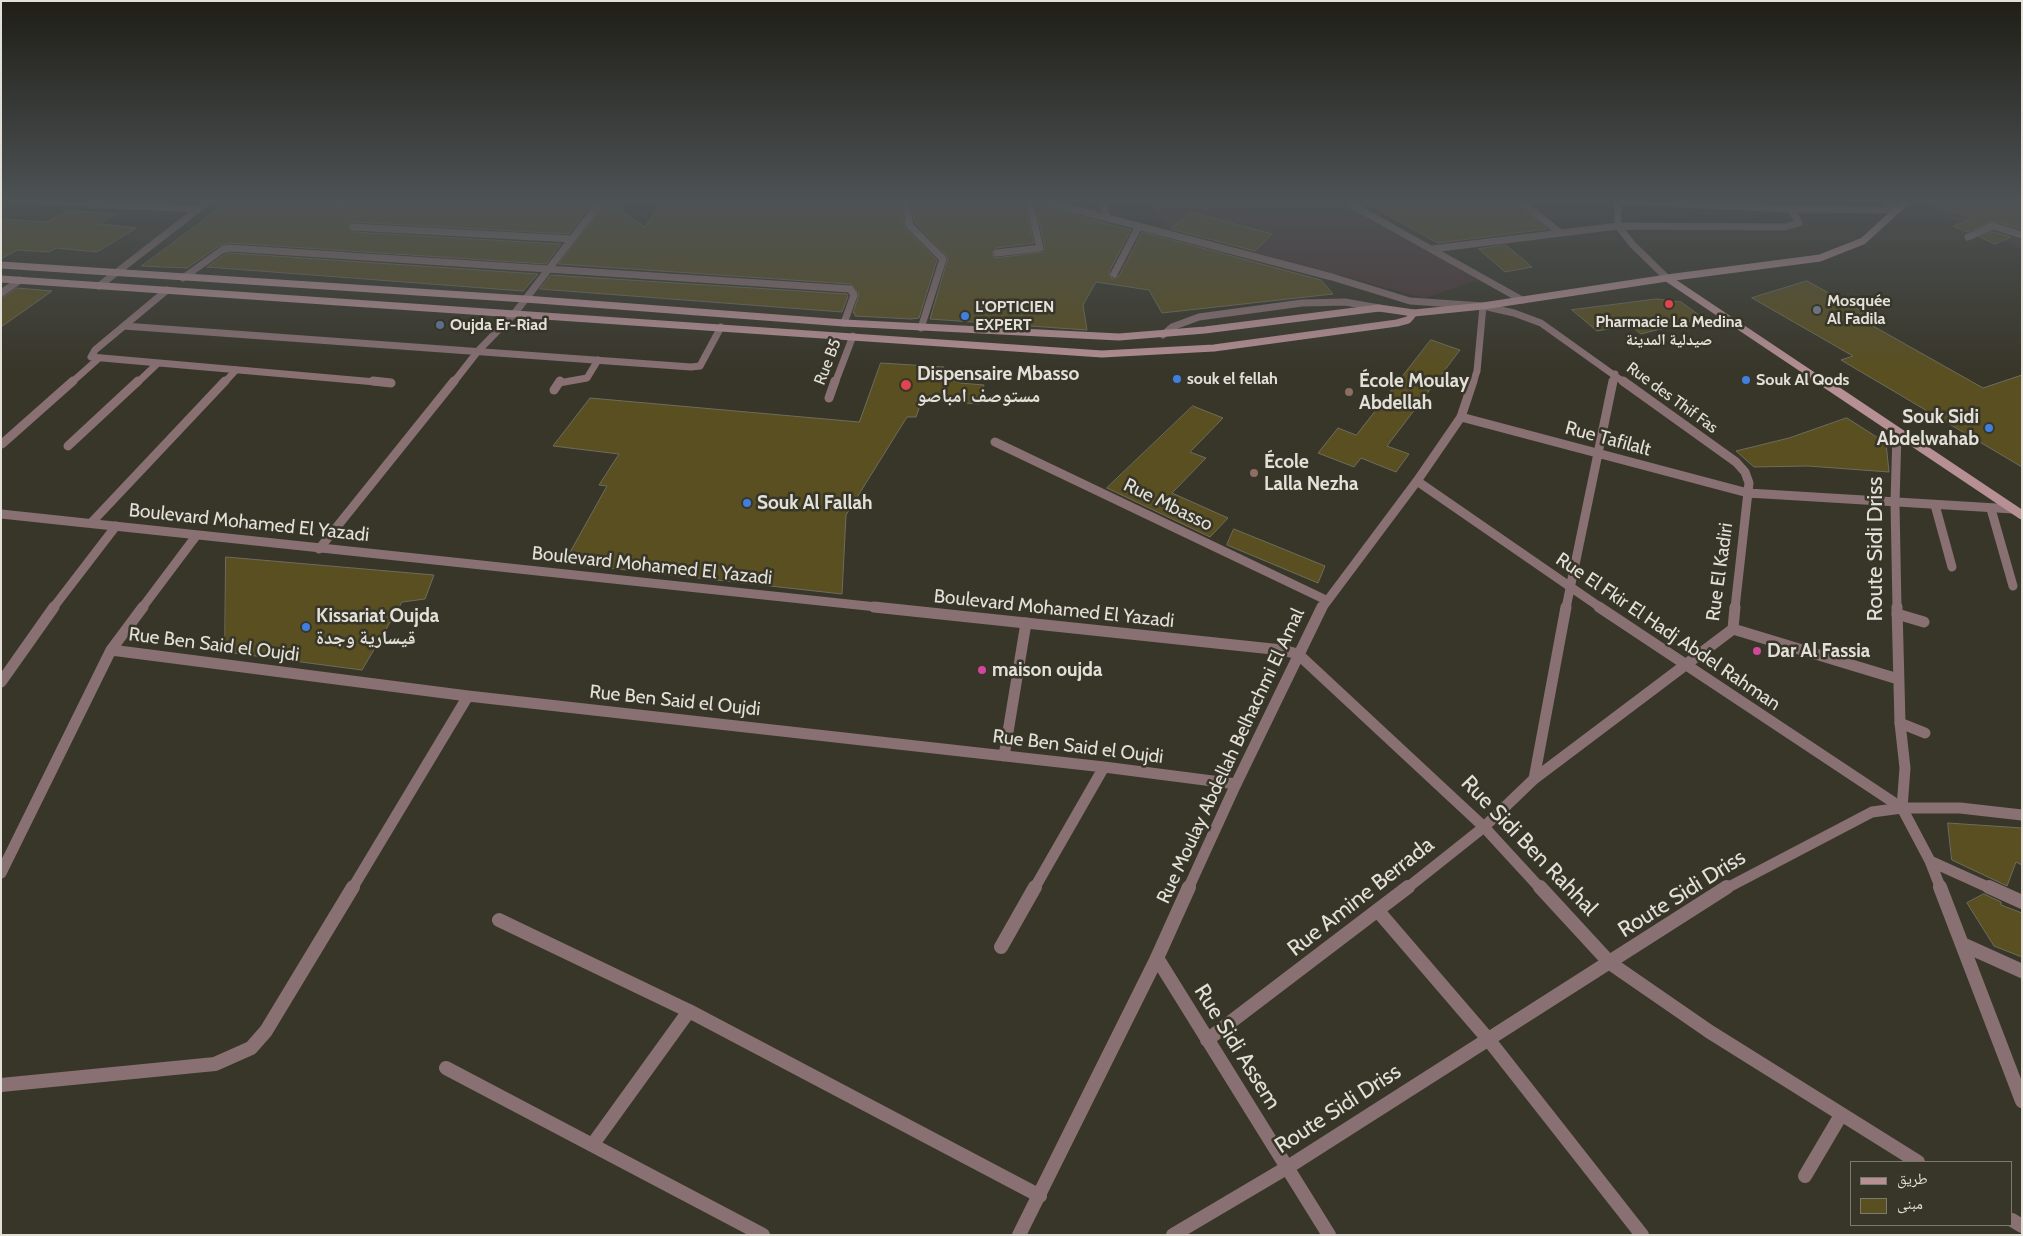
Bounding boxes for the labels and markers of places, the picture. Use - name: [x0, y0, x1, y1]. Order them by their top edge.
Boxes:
- place label: Mosquée Al Fadila: [1827, 291, 1890, 329]
- place label: L'OPTICIEN EXPERT: [975, 297, 1054, 335]
- marker: Pharmacie La Medina صيدلية المدينة: [1663, 298, 1675, 310]
- marker: Mosquée Al Fadila: [1811, 304, 1823, 316]
- marker: L'OPTICIEN EXPERT: [959, 310, 971, 322]
- place label: Pharmacie La Medina صيدلية المدينة: [1595, 312, 1743, 350]
- place label: Oujda Er-Riad: [450, 315, 547, 335]
- marker: Oujda Er-Riad: [434, 319, 446, 331]
- place label: Dispensaire Mbasso مستوصف امباصو: [917, 363, 1079, 407]
- place label: souk el fellah: [1187, 369, 1278, 389]
- place label: École Moulay Abdellah: [1359, 370, 1469, 414]
- place label: Souk Al Qods: [1756, 370, 1849, 390]
- marker: souk el fellah: [1171, 373, 1183, 385]
- marker: Souk Al Qods: [1740, 374, 1752, 386]
- marker: Dispensaire Mbasso مستوصف امباصو: [899, 378, 913, 392]
- marker: École Moulay Abdellah: [1343, 386, 1355, 398]
- place label: Souk Sidi Abdelwahab: [1877, 406, 1979, 450]
- marker: Souk Sidi Abdelwahab: [1983, 422, 1995, 434]
- place label: École Lalla Nezha: [1264, 451, 1359, 495]
- marker: École Lalla Nezha: [1248, 467, 1260, 479]
- place label: Souk Al Fallah: [757, 492, 872, 514]
- marker: Souk Al Fallah: [741, 497, 753, 509]
- place label: Kissariat Oujda قيسارية وجدة: [316, 605, 439, 649]
- marker: Kissariat Oujda قيسارية وجدة: [300, 621, 312, 633]
- place label: Dar Al Fassia: [1767, 640, 1870, 662]
- marker: Dar Al Fassia: [1751, 645, 1763, 657]
- place label: maison oujda: [992, 659, 1102, 681]
- marker: maison oujda: [976, 664, 988, 676]

